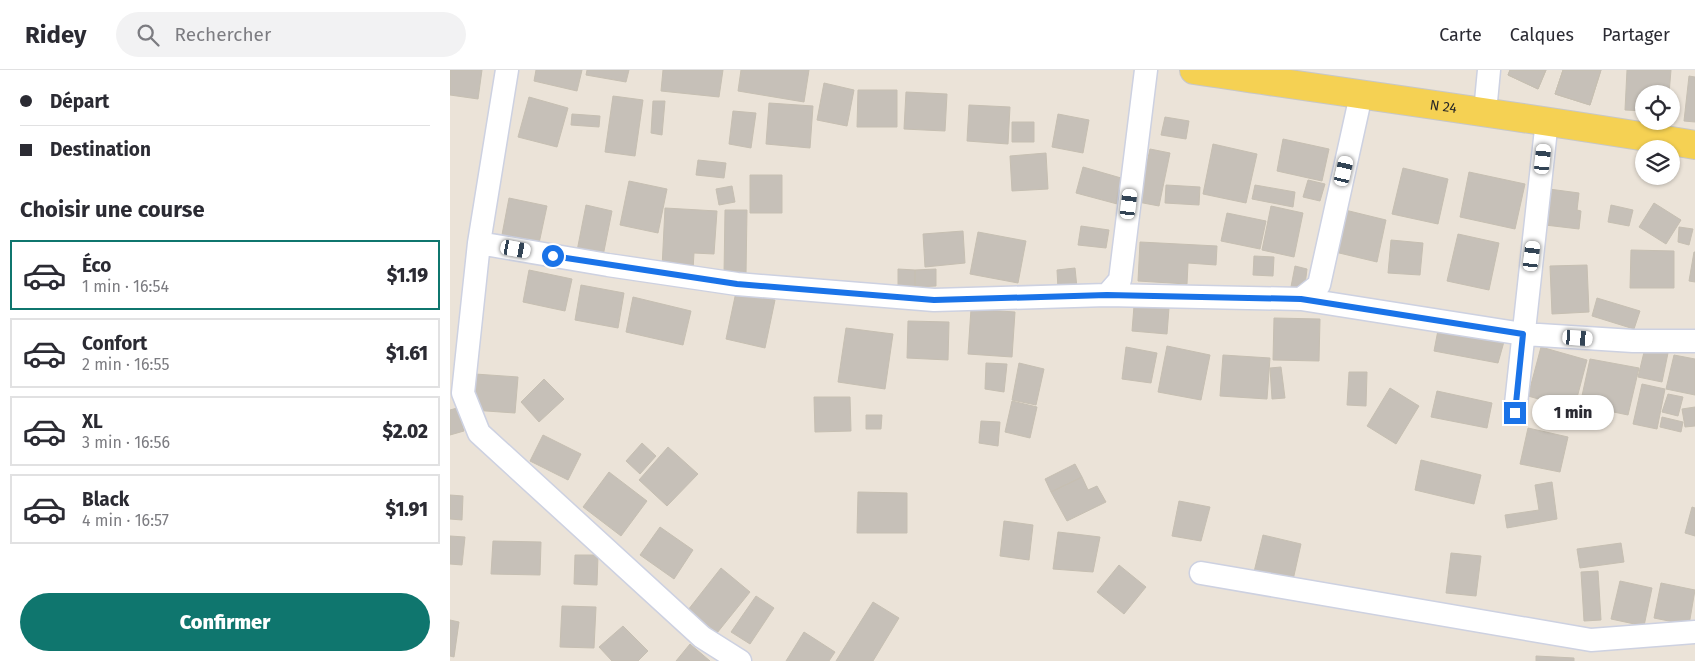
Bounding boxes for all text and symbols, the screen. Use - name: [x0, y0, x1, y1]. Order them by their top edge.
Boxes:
- search box: [116, 12, 466, 57]
- text: Ridey: [25, 21, 86, 49]
- icon: search: [134, 21, 162, 49]
- text: Rechercher: [174, 23, 271, 46]
- text: Carte: [1439, 24, 1482, 46]
- text: Calques: [1510, 24, 1574, 46]
- text: Partager: [1602, 24, 1670, 46]
- map controls: [1635, 85, 1680, 185]
- button: locate: [1635, 85, 1680, 130]
- text: Départ: [50, 90, 109, 113]
- street label: N 24: [1429, 96, 1459, 117]
- text: Destination: [50, 138, 151, 161]
- button: layers: [1635, 140, 1680, 185]
- car: [1533, 143, 1552, 175]
- car: [1333, 155, 1354, 187]
- car: [1119, 188, 1138, 220]
- text: Choisir une course: [20, 196, 205, 223]
- car: [499, 239, 532, 259]
- car: [1522, 240, 1541, 272]
- route start: [542, 245, 564, 267]
- icon: car: [22, 253, 67, 298]
- text: Éco: [82, 254, 111, 277]
- text: $1.19: [387, 264, 428, 287]
- text: 1 min · 16:54: [82, 277, 169, 296]
- car: [1562, 329, 1593, 347]
- icon: car: [22, 331, 67, 376]
- text: Confort: [82, 332, 147, 355]
- text: $1.61: [386, 342, 428, 365]
- text: 2 min · 16:55: [82, 355, 169, 374]
- callout: 1 min: [1532, 396, 1615, 430]
- route end: [1504, 402, 1526, 424]
- text: 1 min: [1554, 403, 1592, 422]
- icon: car: [22, 409, 67, 454]
- text: XL: [82, 410, 103, 433]
- text: $2.02: [382, 420, 428, 443]
- text: 3 min · 16:56: [82, 433, 170, 452]
- icon: car: [22, 487, 67, 532]
- text: Black: [82, 488, 129, 511]
- text: $1.91: [386, 498, 428, 521]
- text: 4 min · 16:57: [82, 511, 169, 530]
- button: Confirmer: [20, 593, 430, 651]

